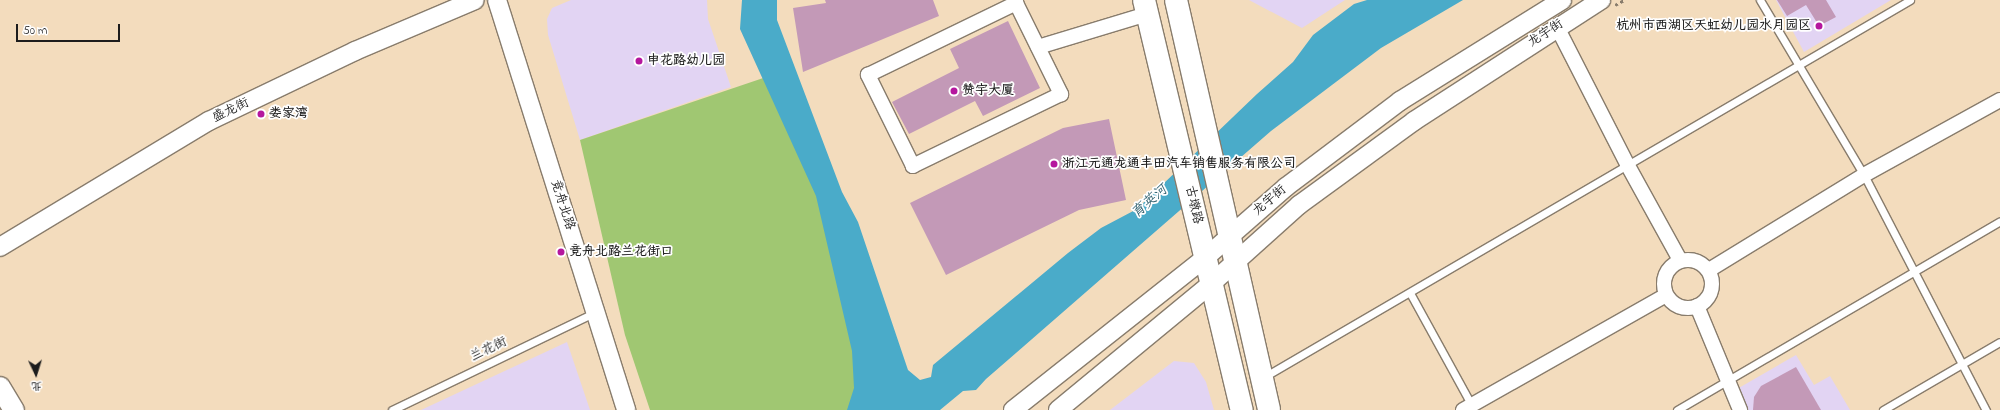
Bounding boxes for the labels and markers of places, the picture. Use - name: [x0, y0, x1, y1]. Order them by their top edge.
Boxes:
- place label: 杭州市西湖区天虹幼儿园水月园区: [1616, 18, 1811, 34]
- marker: 杭州市西湖区天虹幼儿园水月园区: [1814, 21, 1824, 31]
- place label: 申花路幼儿园: [647, 53, 725, 69]
- marker: 申花路幼儿园: [634, 56, 644, 66]
- place label: 赞宇大厦: [962, 83, 1014, 99]
- marker: 赞宇大厦: [949, 86, 959, 96]
- place label: 娄家湾: [269, 106, 308, 122]
- marker: 娄家湾: [256, 109, 266, 119]
- place label: 浙江元通龙通丰田汽车销售服务有限公司: [1062, 156, 1296, 172]
- marker: 浙江元通龙通丰田汽车销售服务有限公司: [1049, 159, 1059, 169]
- place label: 竞舟北路兰花街口: [569, 244, 673, 260]
- marker: 竞舟北路兰花街口: [556, 247, 566, 257]

